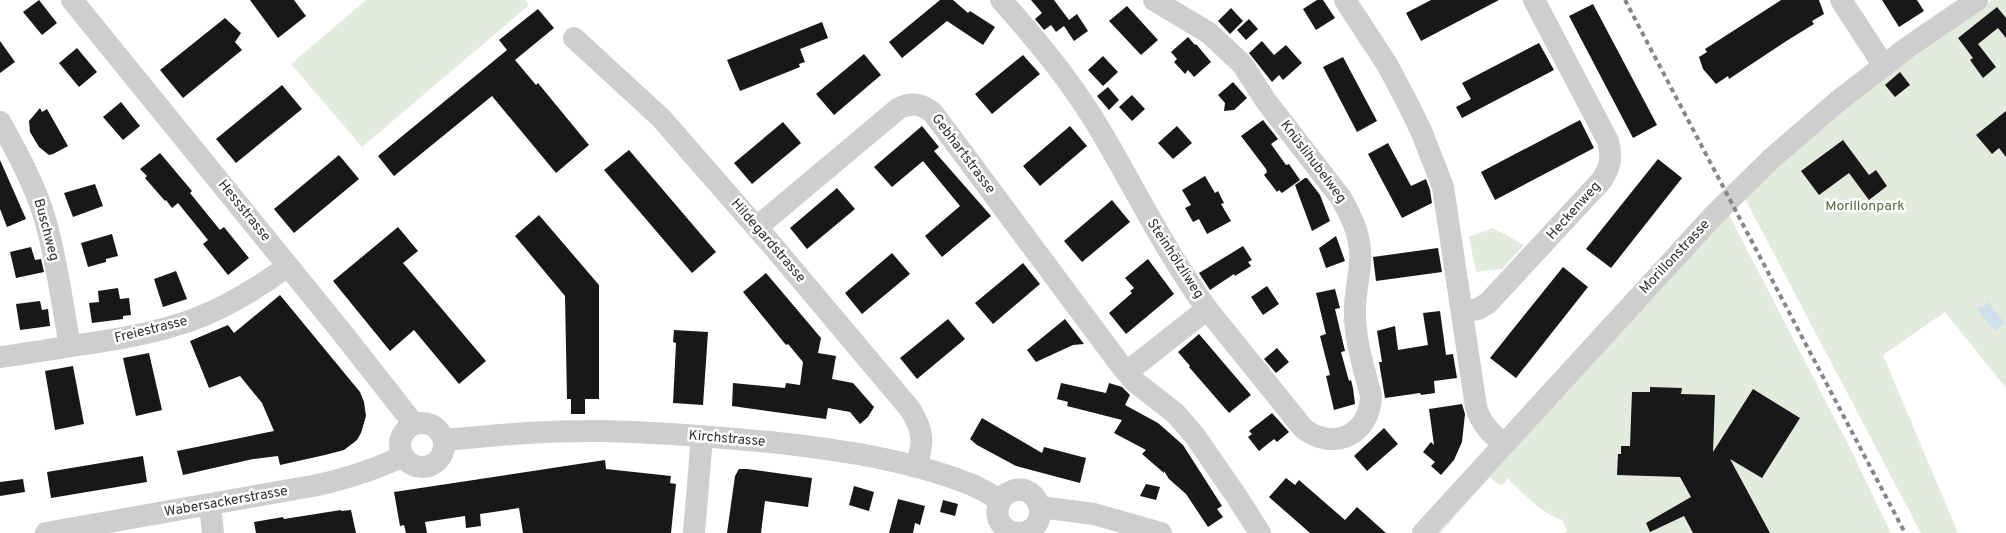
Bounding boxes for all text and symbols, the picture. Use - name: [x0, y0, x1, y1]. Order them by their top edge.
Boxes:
- street label: Gebhartstrasse: [927, 111, 999, 197]
- street label: Knüslihubelweg: [1276, 117, 1350, 207]
- street label: Hessstrasse: [214, 177, 274, 245]
- street label: Heckenweg: [1543, 178, 1605, 244]
- street label: Hildegardstrasse: [727, 196, 809, 286]
- street label: Buschweg: [30, 197, 62, 263]
- park label: Morillonpark: [1825, 198, 1905, 215]
- street label: Steinhölzliweg: [1143, 216, 1207, 302]
- street label: Morillonstrasse: [1636, 216, 1714, 298]
- street label: Freiestrasse: [113, 313, 189, 347]
- street label: Kirchstrasse: [688, 427, 766, 451]
- street label: Wabersackerstrasse: [163, 483, 289, 521]

